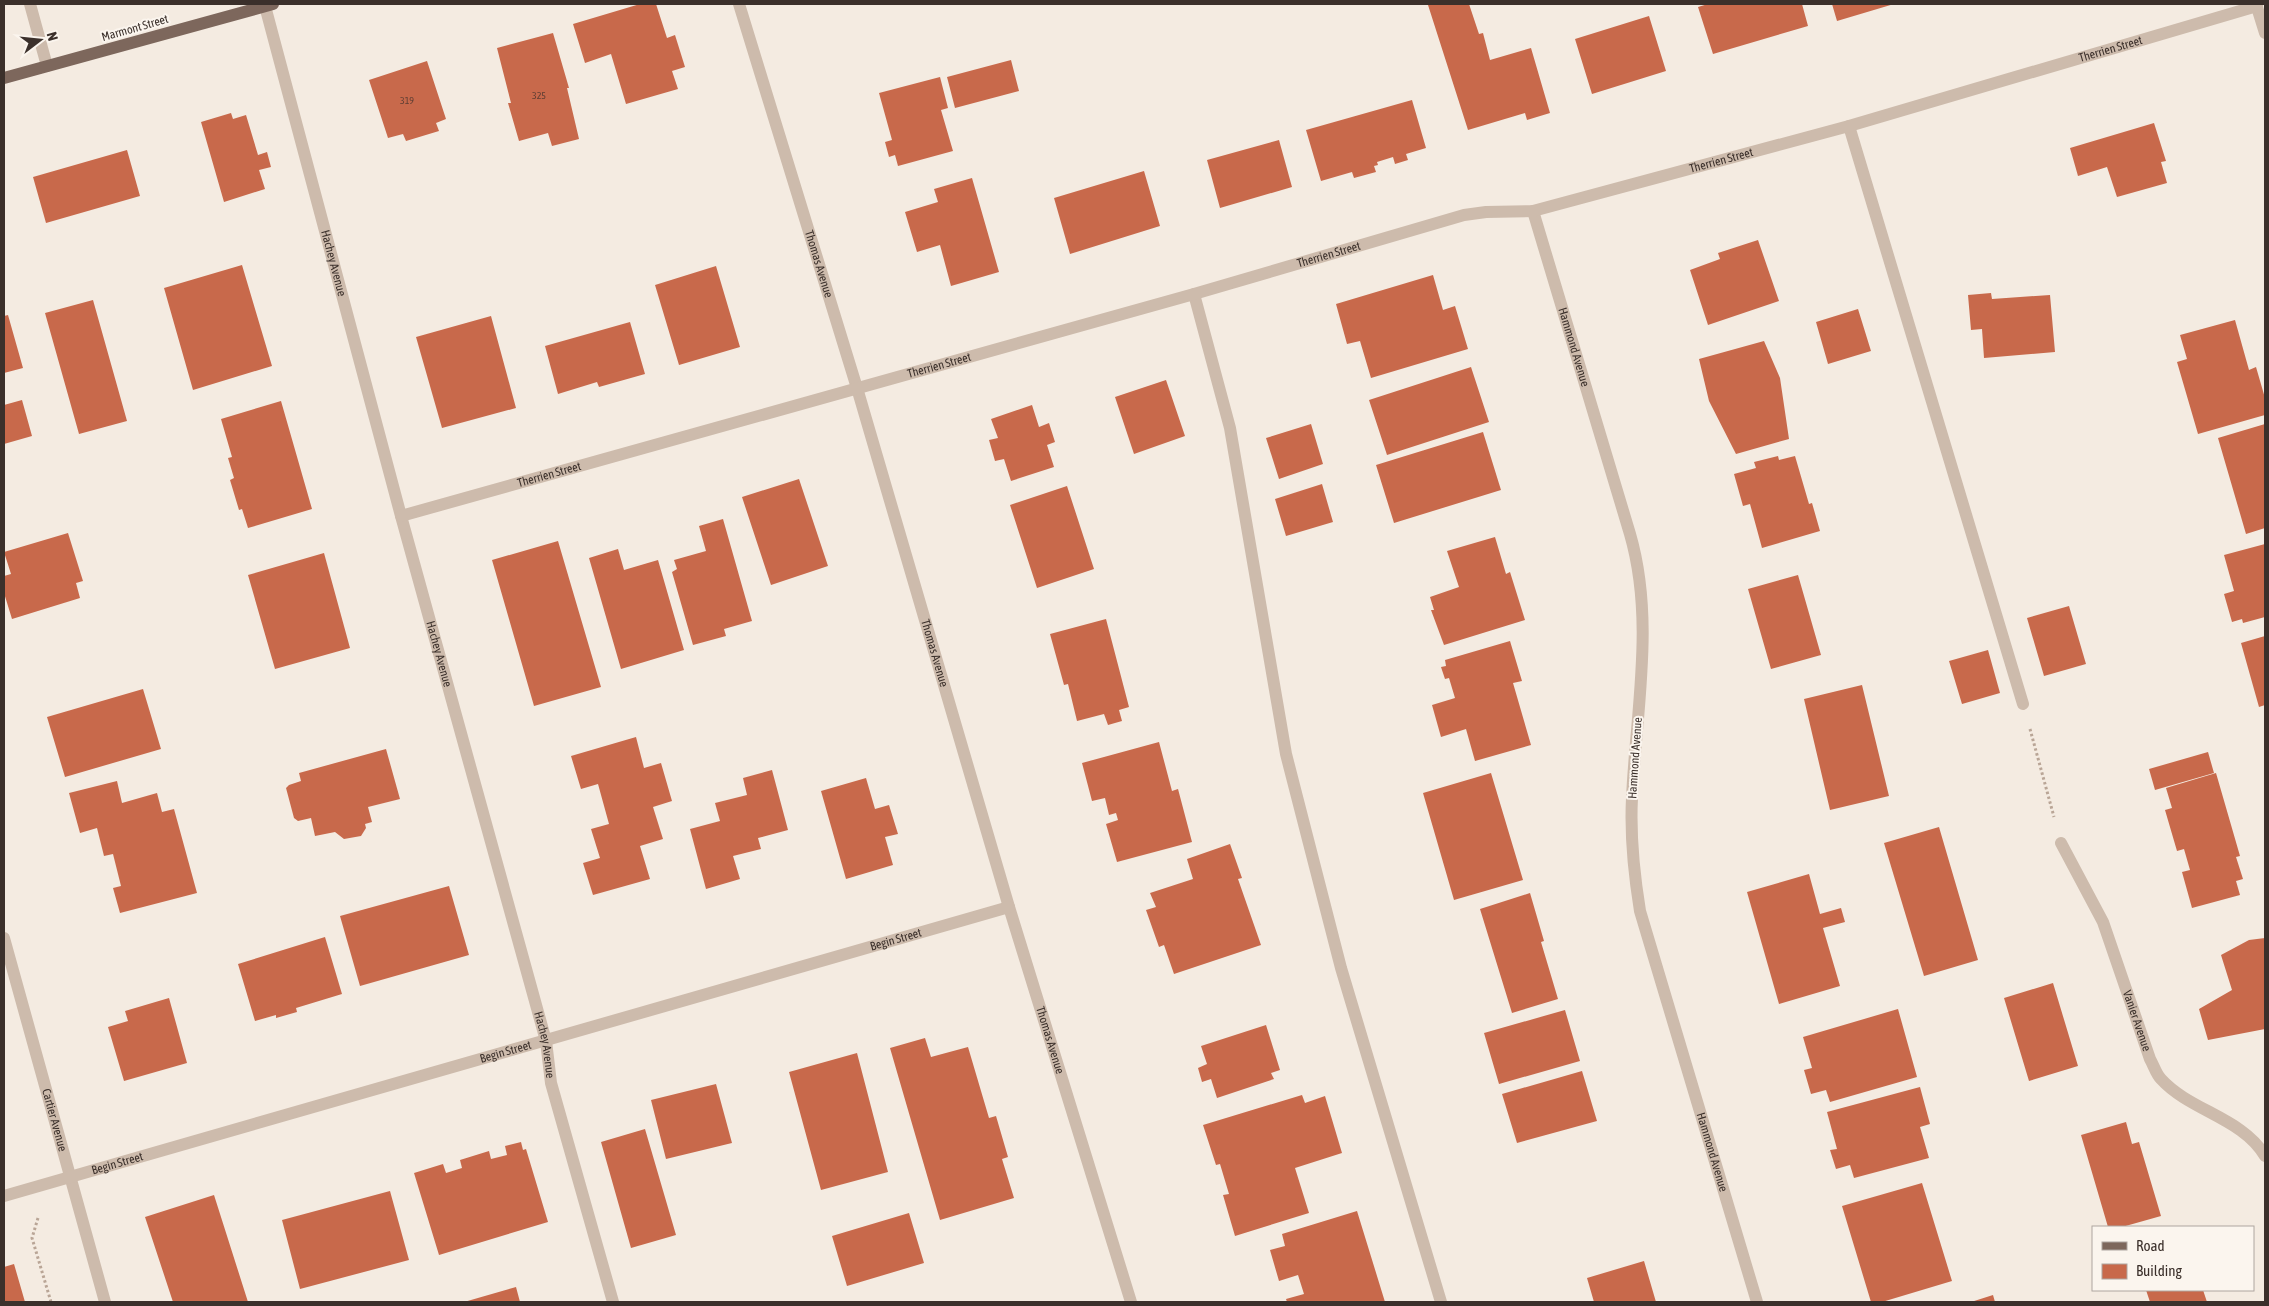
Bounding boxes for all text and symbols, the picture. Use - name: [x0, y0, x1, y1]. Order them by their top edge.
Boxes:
- street label: Marmont Street: [100, 12, 170, 44]
- north arrow: [15, 15, 65, 65]
- text: N: [44, 30, 61, 43]
- street label: Therrien Street: [2077, 33, 2145, 65]
- house number: 325: [532, 90, 546, 101]
- house number: 319: [400, 95, 414, 106]
- street label: Therrien Street: [1688, 145, 1755, 176]
- street label: Hachey Avenue: [318, 228, 349, 298]
- street label: Thomas Avenue: [802, 229, 836, 299]
- street label: Therrien Street: [1295, 238, 1363, 270]
- street label: Hammond Avenue: [1555, 306, 1592, 388]
- street label: Therrien Street: [906, 350, 973, 381]
- street label: Therrien Street: [516, 459, 583, 490]
- street label: Thomas Avenue: [918, 618, 951, 689]
- street label: Hachey Avenue: [423, 619, 455, 689]
- street label: Hammond Avenue: [1625, 717, 1645, 799]
- street label: Begin Street: [868, 925, 924, 954]
- street label: Vanier Avenue: [2120, 989, 2154, 1053]
- street label: Thomas Avenue: [1033, 1005, 1067, 1076]
- street label: Hachey Avenue: [531, 1010, 557, 1079]
- street label: Begin Street: [478, 1038, 534, 1066]
- street label: Cartier Avenue: [39, 1087, 70, 1153]
- street label: Hammond Avenue: [1694, 1111, 1731, 1193]
- street label: Begin Street: [90, 1149, 145, 1177]
- legend: [2092, 1226, 2254, 1291]
- text: Road: [2136, 1237, 2165, 1254]
- text: Building: [2136, 1262, 2182, 1279]

